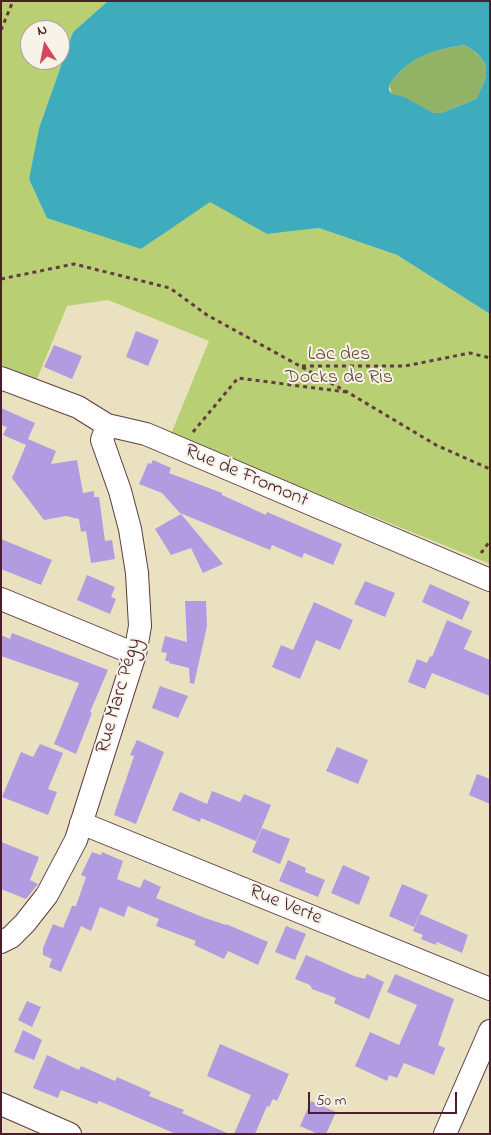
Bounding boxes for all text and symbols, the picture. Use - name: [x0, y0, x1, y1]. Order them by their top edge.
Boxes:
- north arrow: [20, 20, 70, 70]
- text: N: [36, 20, 49, 42]
- park label: Lac des Docks de Ris: [285, 344, 393, 391]
- street label: Rue de Fromont: [181, 440, 311, 514]
- street label: Rue Marc Pégy: [92, 636, 148, 756]
- street label: Rue Verte: [245, 881, 325, 931]
- scale bar: [311, 1082, 460, 1114]
- text: 50 m: [316, 1090, 346, 1112]

